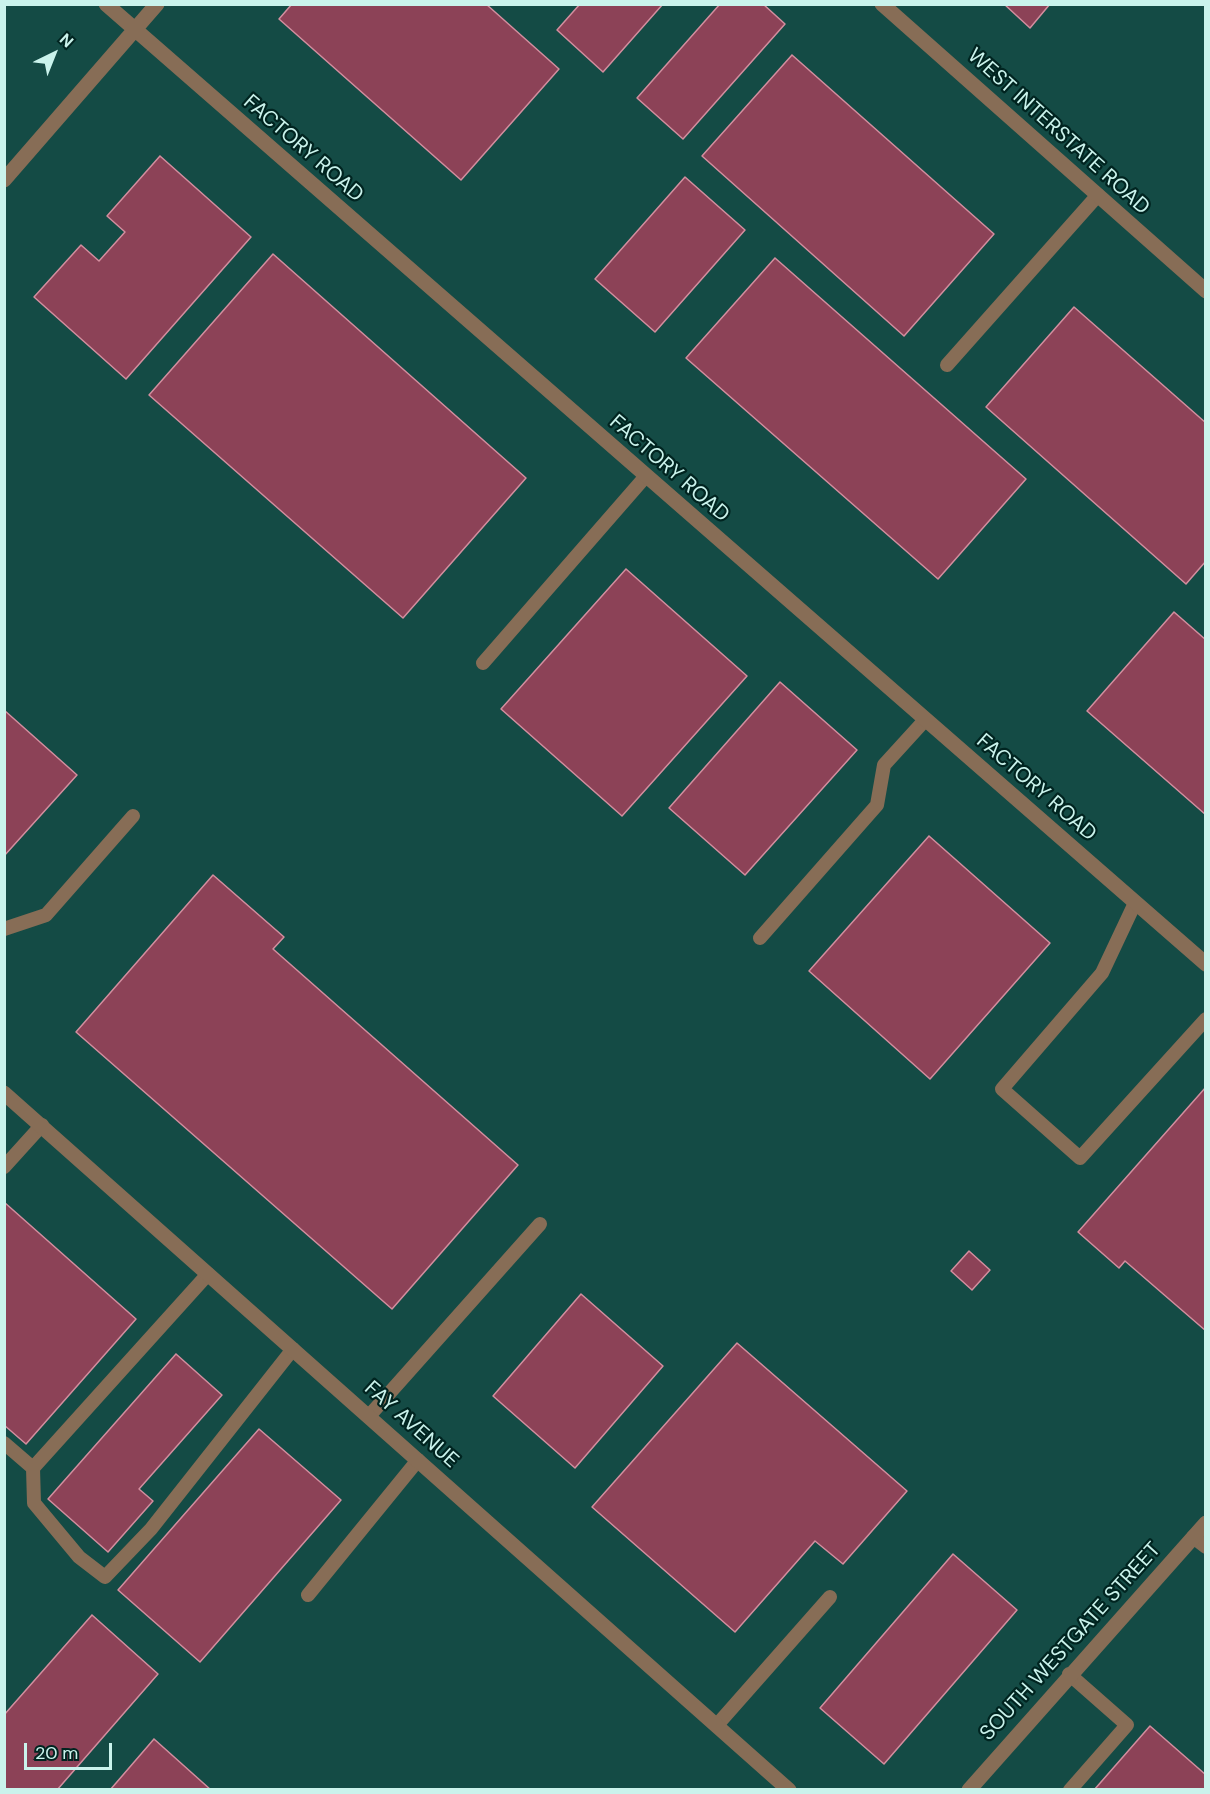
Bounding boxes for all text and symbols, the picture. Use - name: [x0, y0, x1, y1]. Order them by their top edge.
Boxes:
- north arrow: [24, 24, 84, 84]
- text: N: [55, 29, 78, 52]
- street label: WEST INTERSTATE ROAD: [962, 44, 1154, 220]
- street label: FACTORY ROAD: [238, 90, 368, 208]
- street label: FACTORY ROAD: [604, 410, 734, 528]
- street label: FACTORY ROAD: [971, 729, 1101, 847]
- street label: FAY AVENUE: [359, 1376, 463, 1474]
- street label: SOUTH WESTGATE STREET: [975, 1538, 1167, 1746]
- scale bar: [27, 1731, 116, 1769]
- text: 20 m: [35, 1741, 78, 1765]

